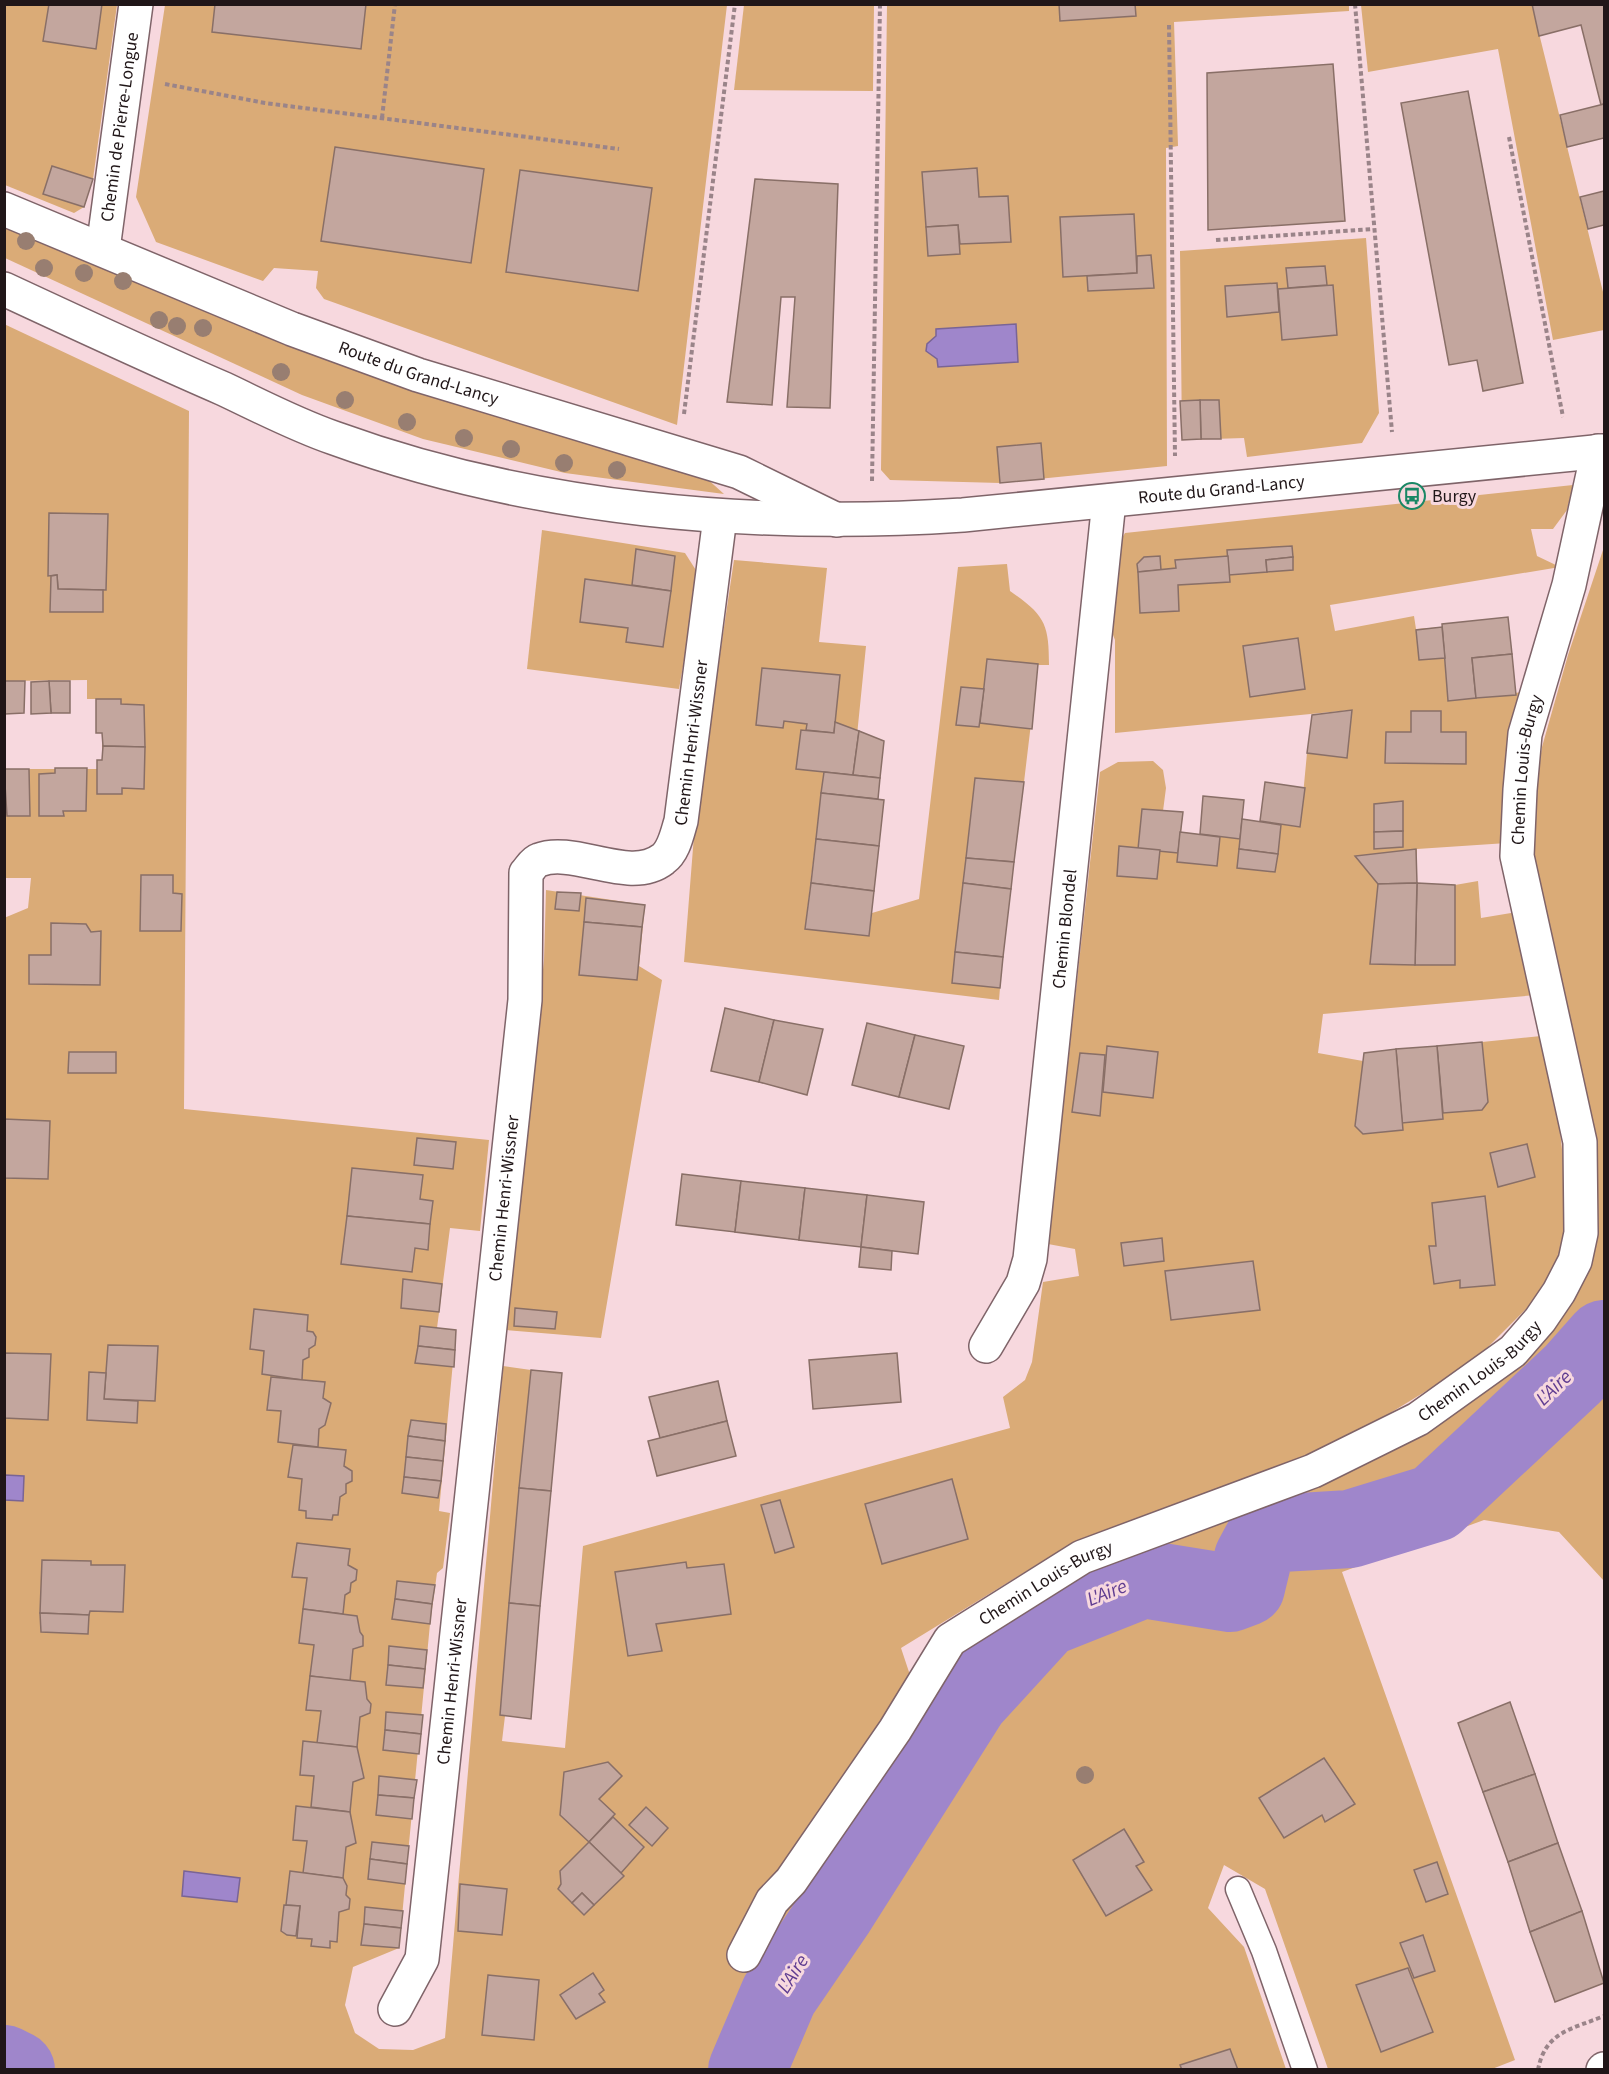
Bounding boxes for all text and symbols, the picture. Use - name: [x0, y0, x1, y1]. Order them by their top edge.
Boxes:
- street label: Chemin de Pierre-Longue: [94, 31, 145, 223]
- street label: Route du Grand-Lancy: [335, 335, 502, 411]
- street label: Route du Grand-Lancy: [1137, 468, 1306, 510]
- bus stop icon: Burgy: [1397, 481, 1427, 511]
- place label: Burgy: [1432, 484, 1477, 509]
- street label: Chemin Henri-Wissner: [668, 657, 714, 827]
- street label: Chemin Louis-Burgy: [1505, 691, 1549, 846]
- street label: Chemin Blondel: [1046, 868, 1083, 990]
- street label: Chemin Henri-Wissner: [482, 1113, 525, 1283]
- street label: Chemin Louis-Burgy: [1412, 1314, 1547, 1428]
- water label: L'Aire: [1530, 1364, 1578, 1412]
- street label: Chemin Louis-Burgy: [974, 1534, 1117, 1632]
- water label: L'Aire: [1083, 1572, 1131, 1614]
- street label: Chemin Henri-Wissner: [430, 1596, 473, 1766]
- water label: L'Aire: [770, 1949, 816, 1999]

